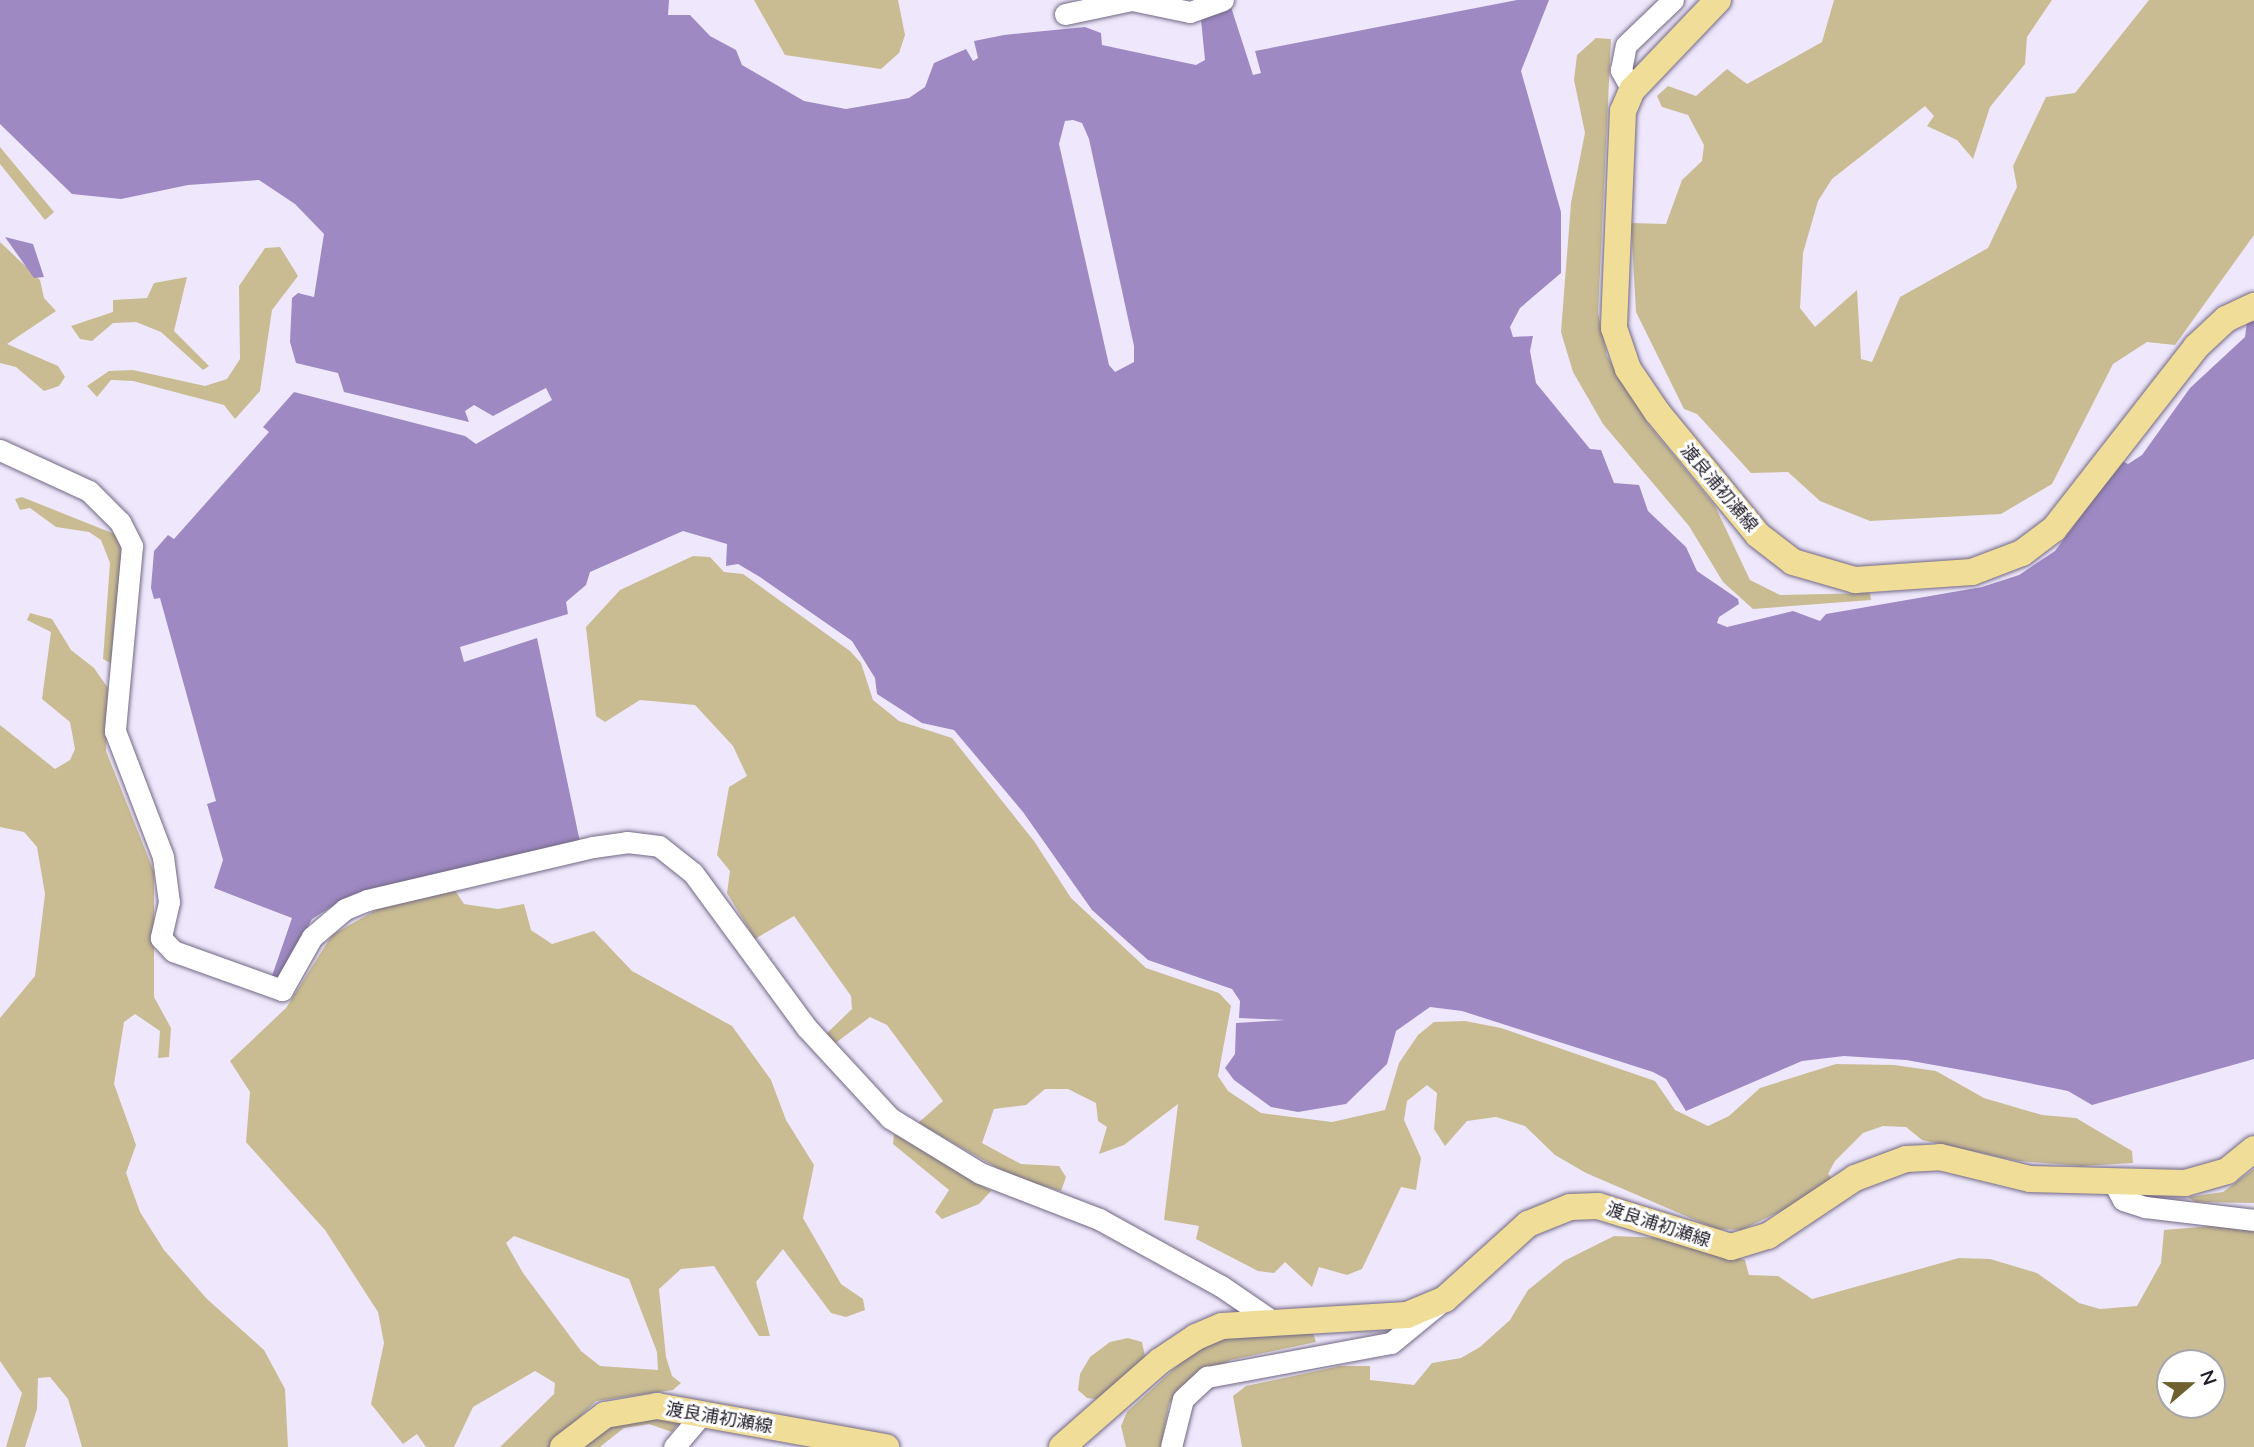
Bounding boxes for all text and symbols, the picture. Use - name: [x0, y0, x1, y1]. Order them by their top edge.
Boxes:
- street label: 渡良浦初瀬線: [1676, 440, 1762, 536]
- street label: 渡良浦初瀬線: [1603, 1198, 1713, 1252]
- north arrow: [2156, 1349, 2226, 1419]
- text: N: [2195, 1367, 2223, 1388]
- street label: 渡良浦初瀬線: [664, 1398, 774, 1438]

